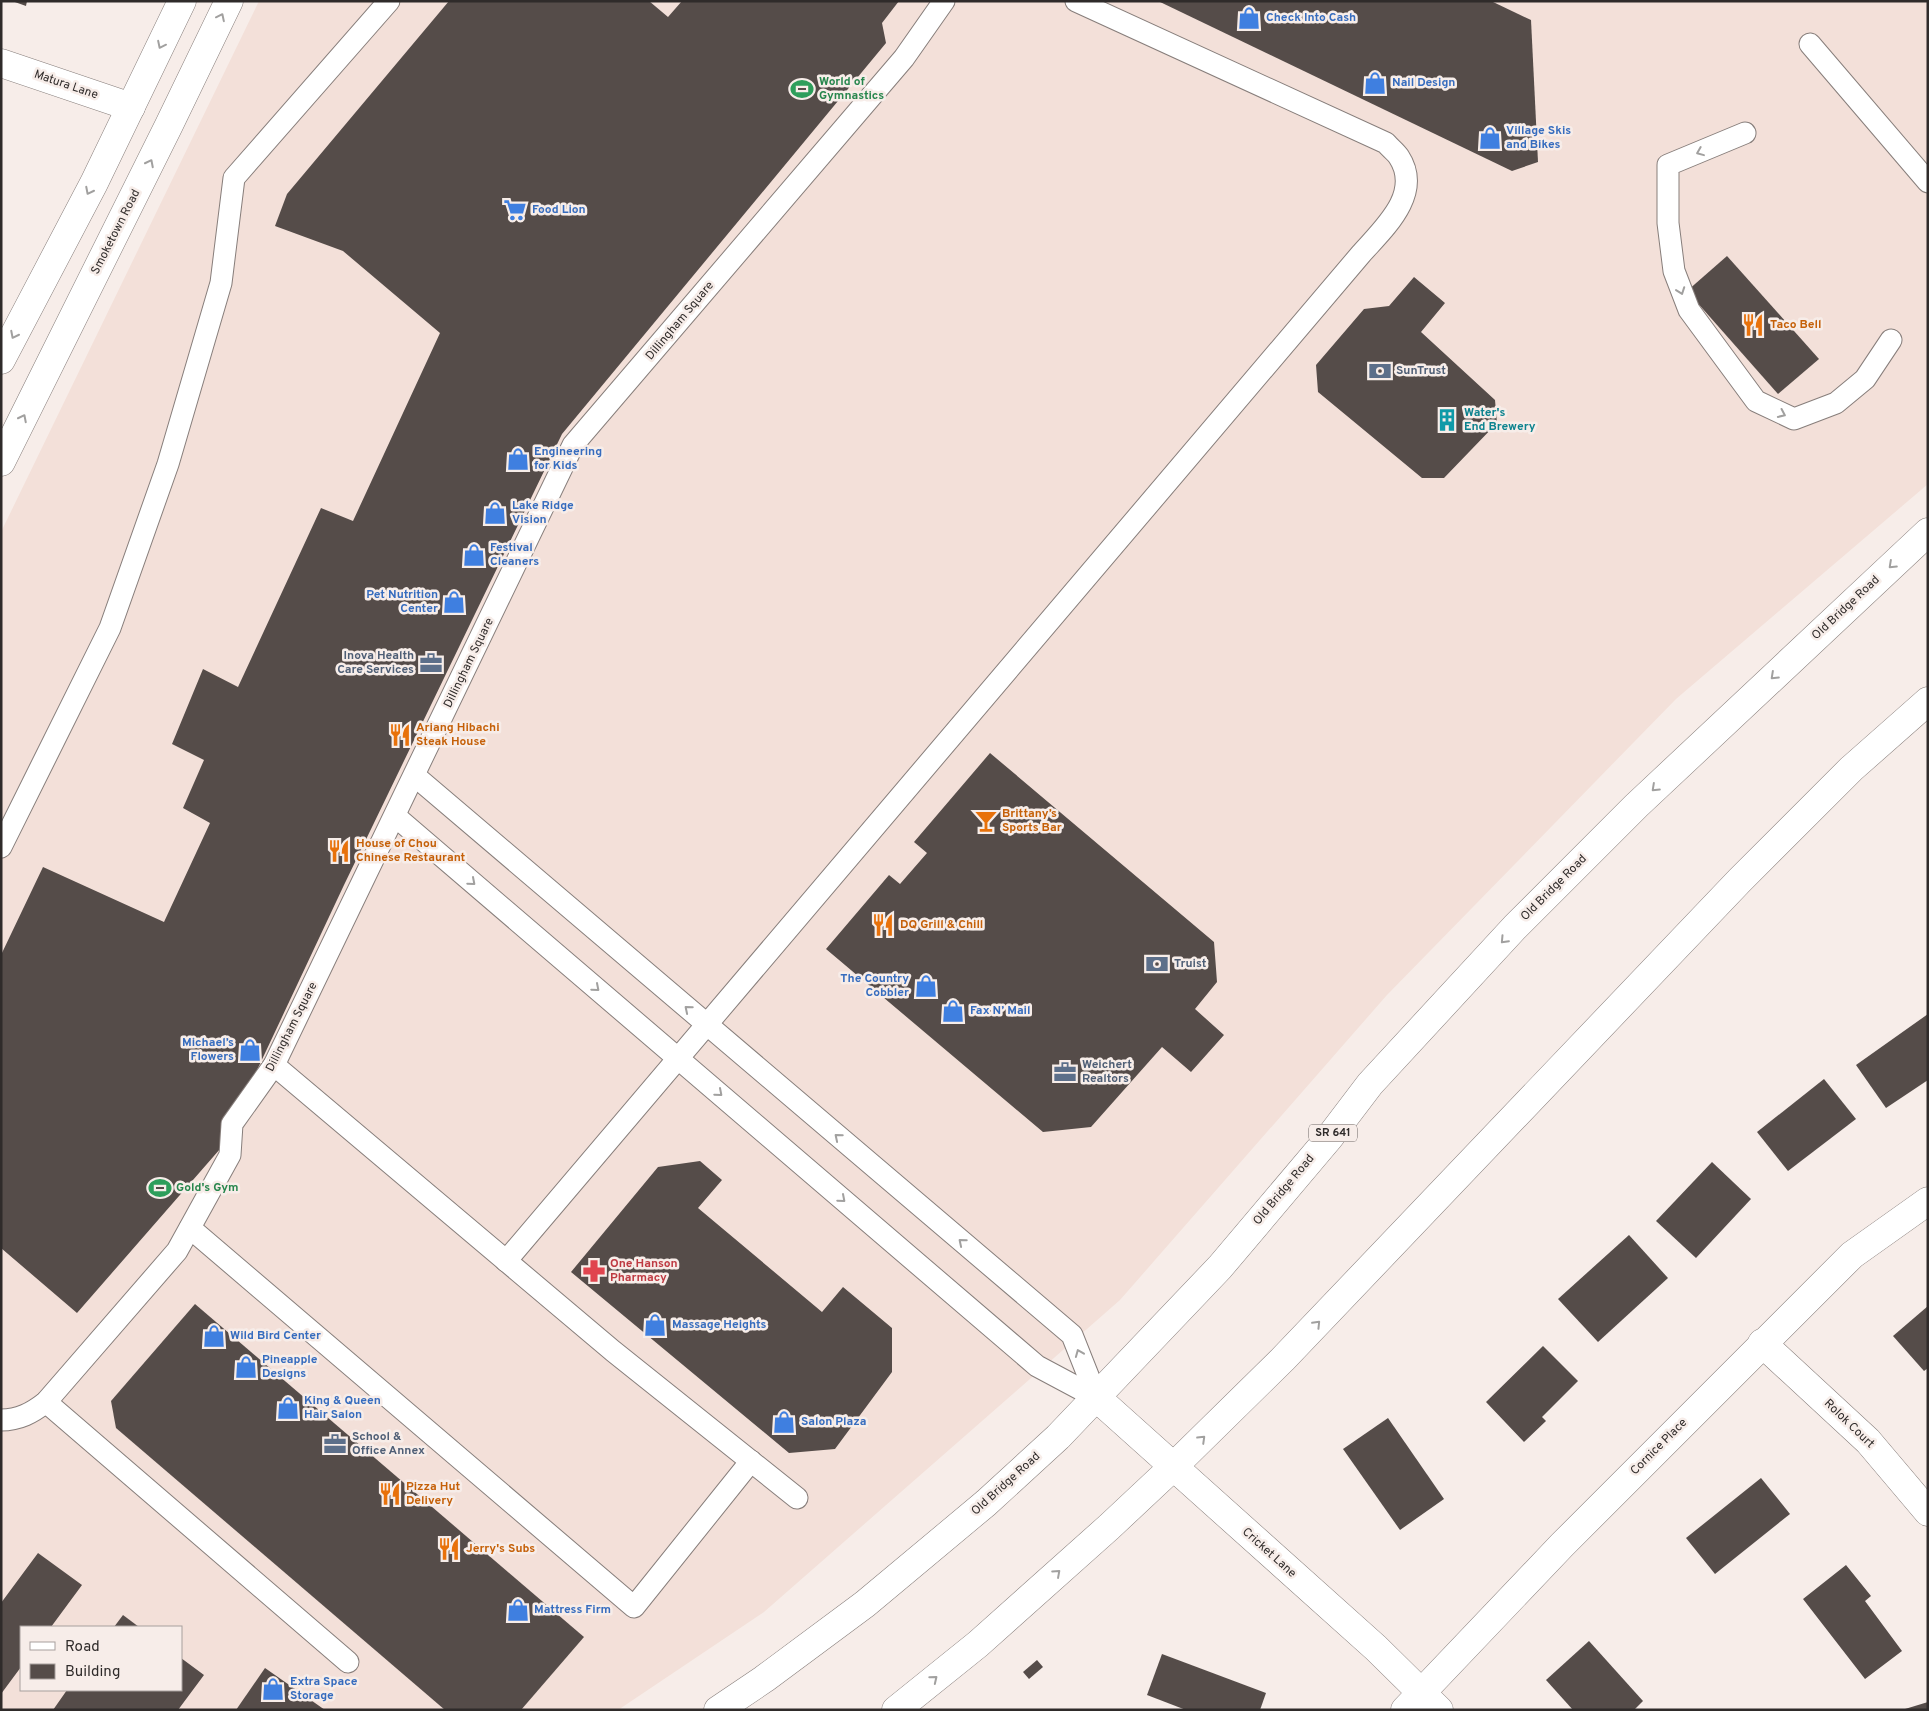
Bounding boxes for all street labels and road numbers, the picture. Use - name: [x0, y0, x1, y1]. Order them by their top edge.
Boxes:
- street label: Matura Lane: [32, 67, 100, 103]
- street label: Smoketown Road: [88, 187, 144, 277]
- street label: Dillingham Square: [642, 278, 718, 364]
- street label: Old Bridge Road: [1809, 572, 1883, 644]
- street label: Dillingham Square: [440, 615, 498, 711]
- street label: Old Bridge Road: [1517, 851, 1591, 925]
- street label: Dillingham Square: [263, 980, 321, 1074]
- road number: SR 641: [1309, 1124, 1357, 1142]
- street label: Old Bridge Road: [1250, 1151, 1318, 1229]
- street label: Rolok Court: [1820, 1396, 1878, 1452]
- street label: Cornice Place: [1627, 1415, 1691, 1479]
- street label: Old Bridge Road: [968, 1449, 1044, 1519]
- street label: Cricket Lane: [1238, 1524, 1300, 1582]

